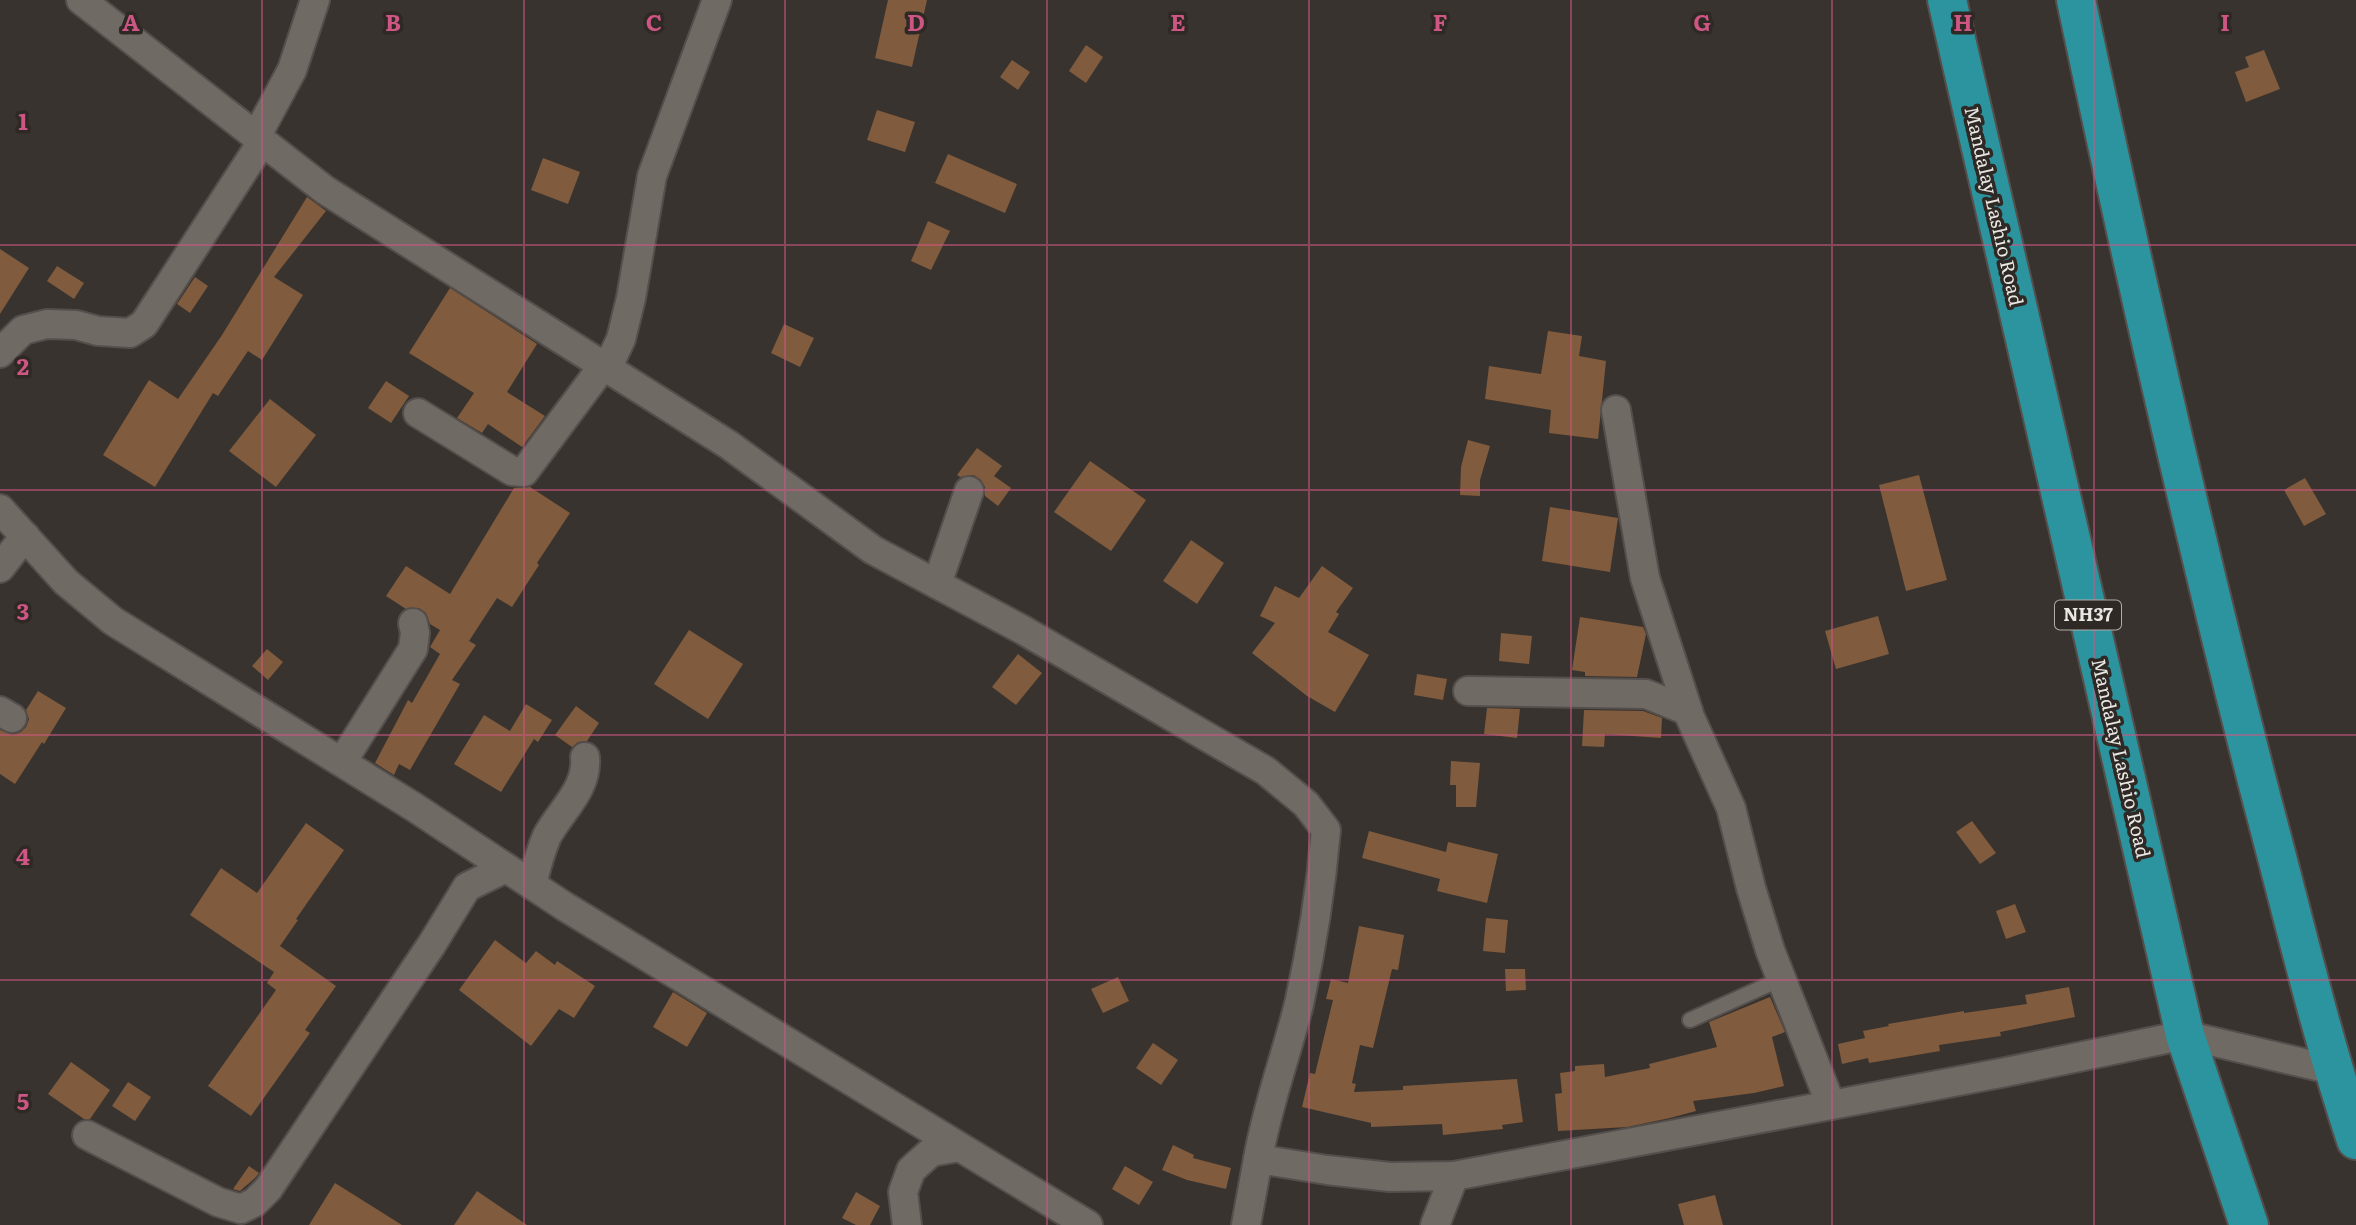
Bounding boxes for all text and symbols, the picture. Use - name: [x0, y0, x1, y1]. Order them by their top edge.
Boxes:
- text: A: [122, 4, 140, 38]
- text: B: [385, 4, 401, 38]
- text: C: [646, 4, 662, 38]
- text: D: [907, 4, 925, 38]
- text: E: [1170, 4, 1186, 38]
- text: F: [1433, 4, 1448, 38]
- text: G: [1693, 4, 1711, 38]
- text: H: [1953, 4, 1973, 38]
- text: I: [2220, 4, 2230, 38]
- text: 1: [18, 103, 28, 137]
- street label: Mandalay Lashio Road: [1958, 103, 2032, 309]
- text: 2: [17, 348, 29, 382]
- text: 3: [17, 593, 29, 627]
- road number: NH37: [2055, 600, 2121, 630]
- street label: Mandalay Lashio Road: [2085, 655, 2159, 861]
- text: 4: [16, 838, 30, 872]
- text: 5: [17, 1083, 29, 1117]

